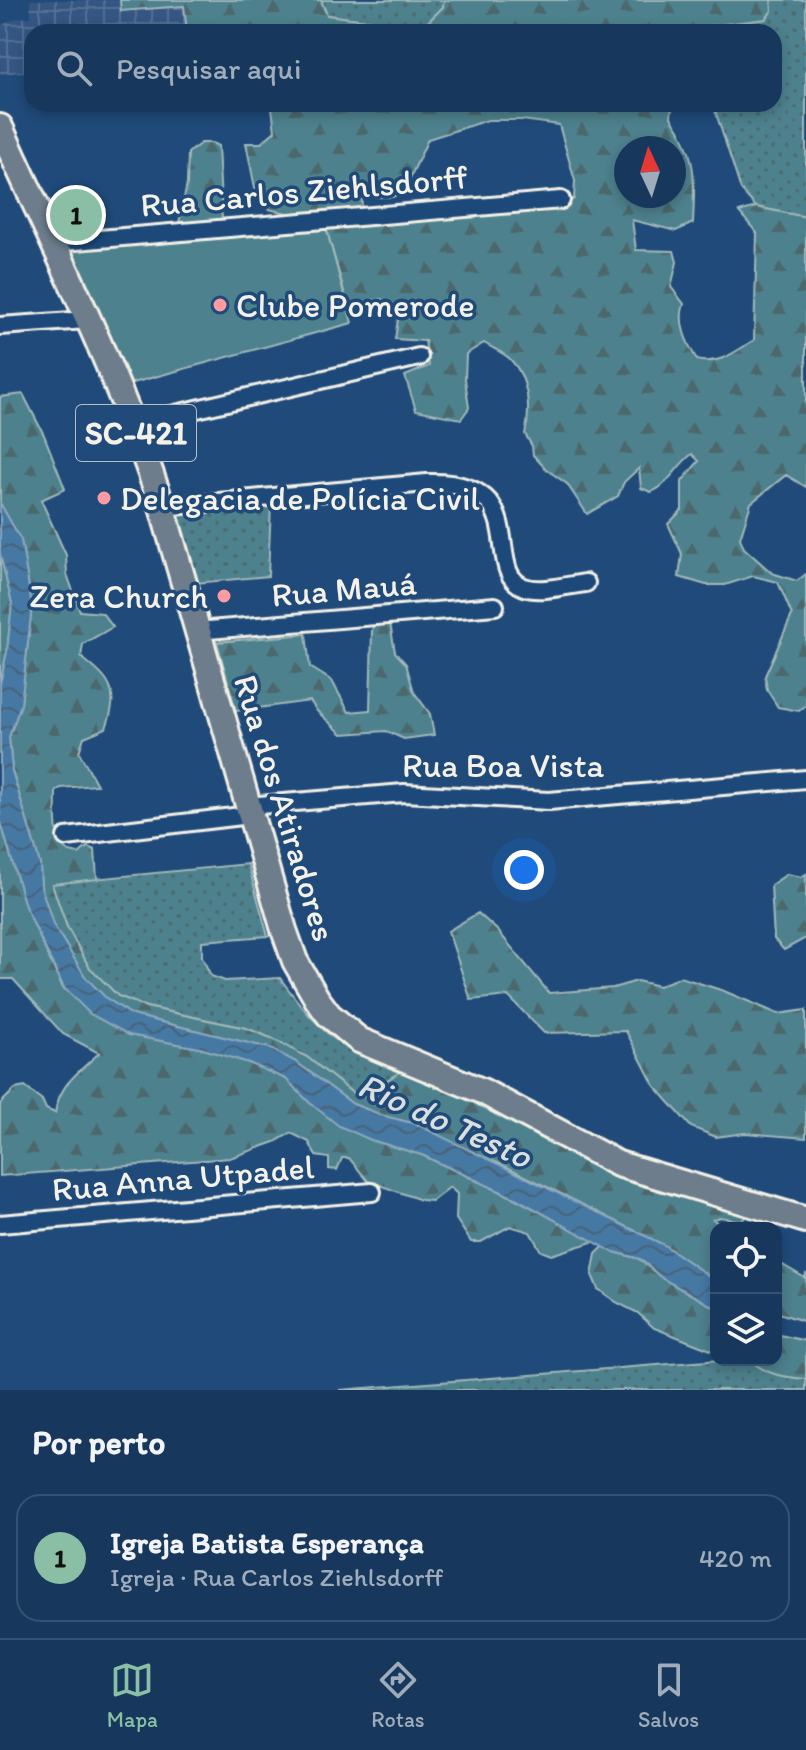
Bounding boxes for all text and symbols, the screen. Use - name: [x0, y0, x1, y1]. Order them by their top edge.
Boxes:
- search box: [24, 24, 782, 112]
- icon: search: [52, 46, 96, 90]
- text: Pesquisar aqui: [116, 50, 301, 87]
- north arrow: [614, 136, 686, 208]
- street label: Rua Carlos Ziehlsdorff: [139, 156, 469, 226]
- pin: 1: [50, 185, 102, 245]
- place label: Clube Pomerode: [236, 285, 475, 326]
- marker: Clube Pomerode: [211, 296, 229, 314]
- road number: SC-421: [76, 405, 196, 461]
- place label: Delegacia de Polícia Civil: [120, 478, 480, 519]
- marker: Delegacia de Polícia Civil: [95, 489, 113, 507]
- street label: Rua Mauá: [270, 562, 418, 616]
- place label: Zera Church: [30, 576, 208, 617]
- marker: Zera Church: [215, 587, 233, 605]
- street label: Rua dos Atiradores: [225, 670, 345, 946]
- street label: Rua Boa Vista: [402, 745, 604, 786]
- your location: [504, 850, 544, 890]
- water label: Rio do Testo: [352, 1063, 540, 1178]
- street label: Rua Anna Utpadel: [50, 1146, 316, 1210]
- map controls: [710, 1222, 782, 1366]
- button: locate: [710, 1222, 782, 1294]
- button: layers: [710, 1294, 782, 1366]
- text: Por perto: [32, 1422, 165, 1463]
- text: Igreja Batista Esperança: [110, 1524, 424, 1561]
- text: 1: [54, 1542, 66, 1574]
- text: 420 m: [699, 1542, 772, 1574]
- text: Igreja · Rua Carlos Ziehlsdorff: [110, 1561, 443, 1593]
- tab: Mapa: [107, 1658, 158, 1733]
- tab: Rotas: [371, 1658, 425, 1733]
- tab: Salvos: [638, 1658, 699, 1733]

